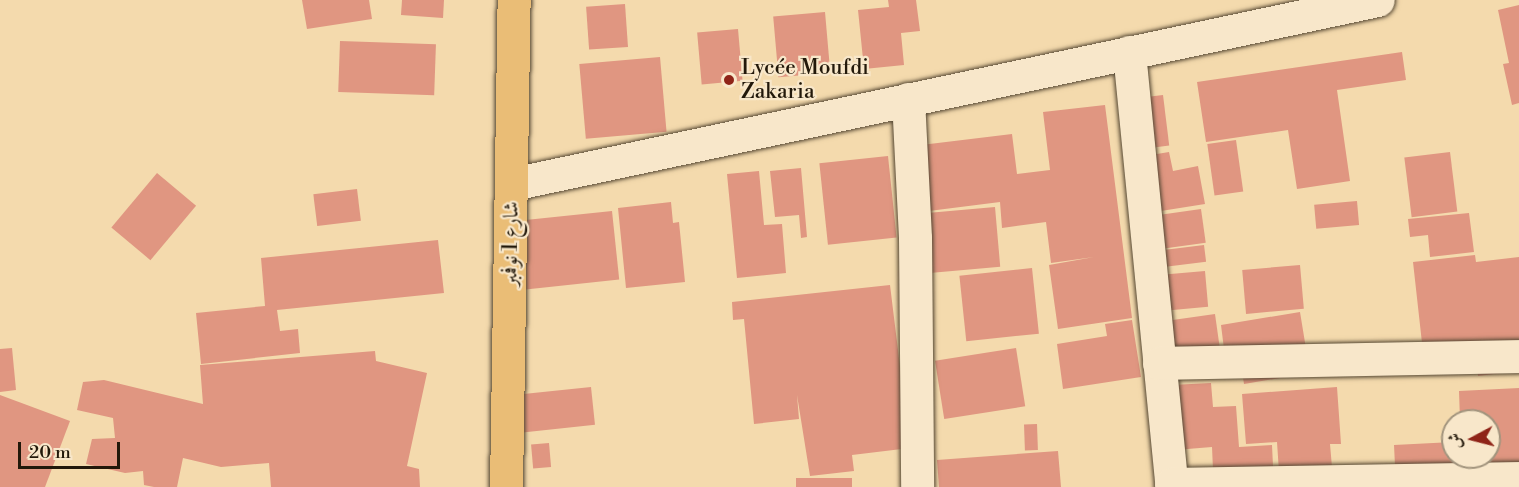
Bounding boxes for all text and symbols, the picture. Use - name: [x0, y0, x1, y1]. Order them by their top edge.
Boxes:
- place label: Lycée Moufdi Zakaria: [741, 55, 869, 105]
- marker: Lycée Moufdi Zakaria: [722, 73, 736, 87]
- street label: شارع 1 نوفمبر: [498, 201, 524, 287]
- north arrow: [1441, 409, 1501, 469]
- scale bar: [21, 430, 123, 468]
- text: ش: [1444, 432, 1466, 450]
- text: 20 m: [29, 441, 71, 464]

